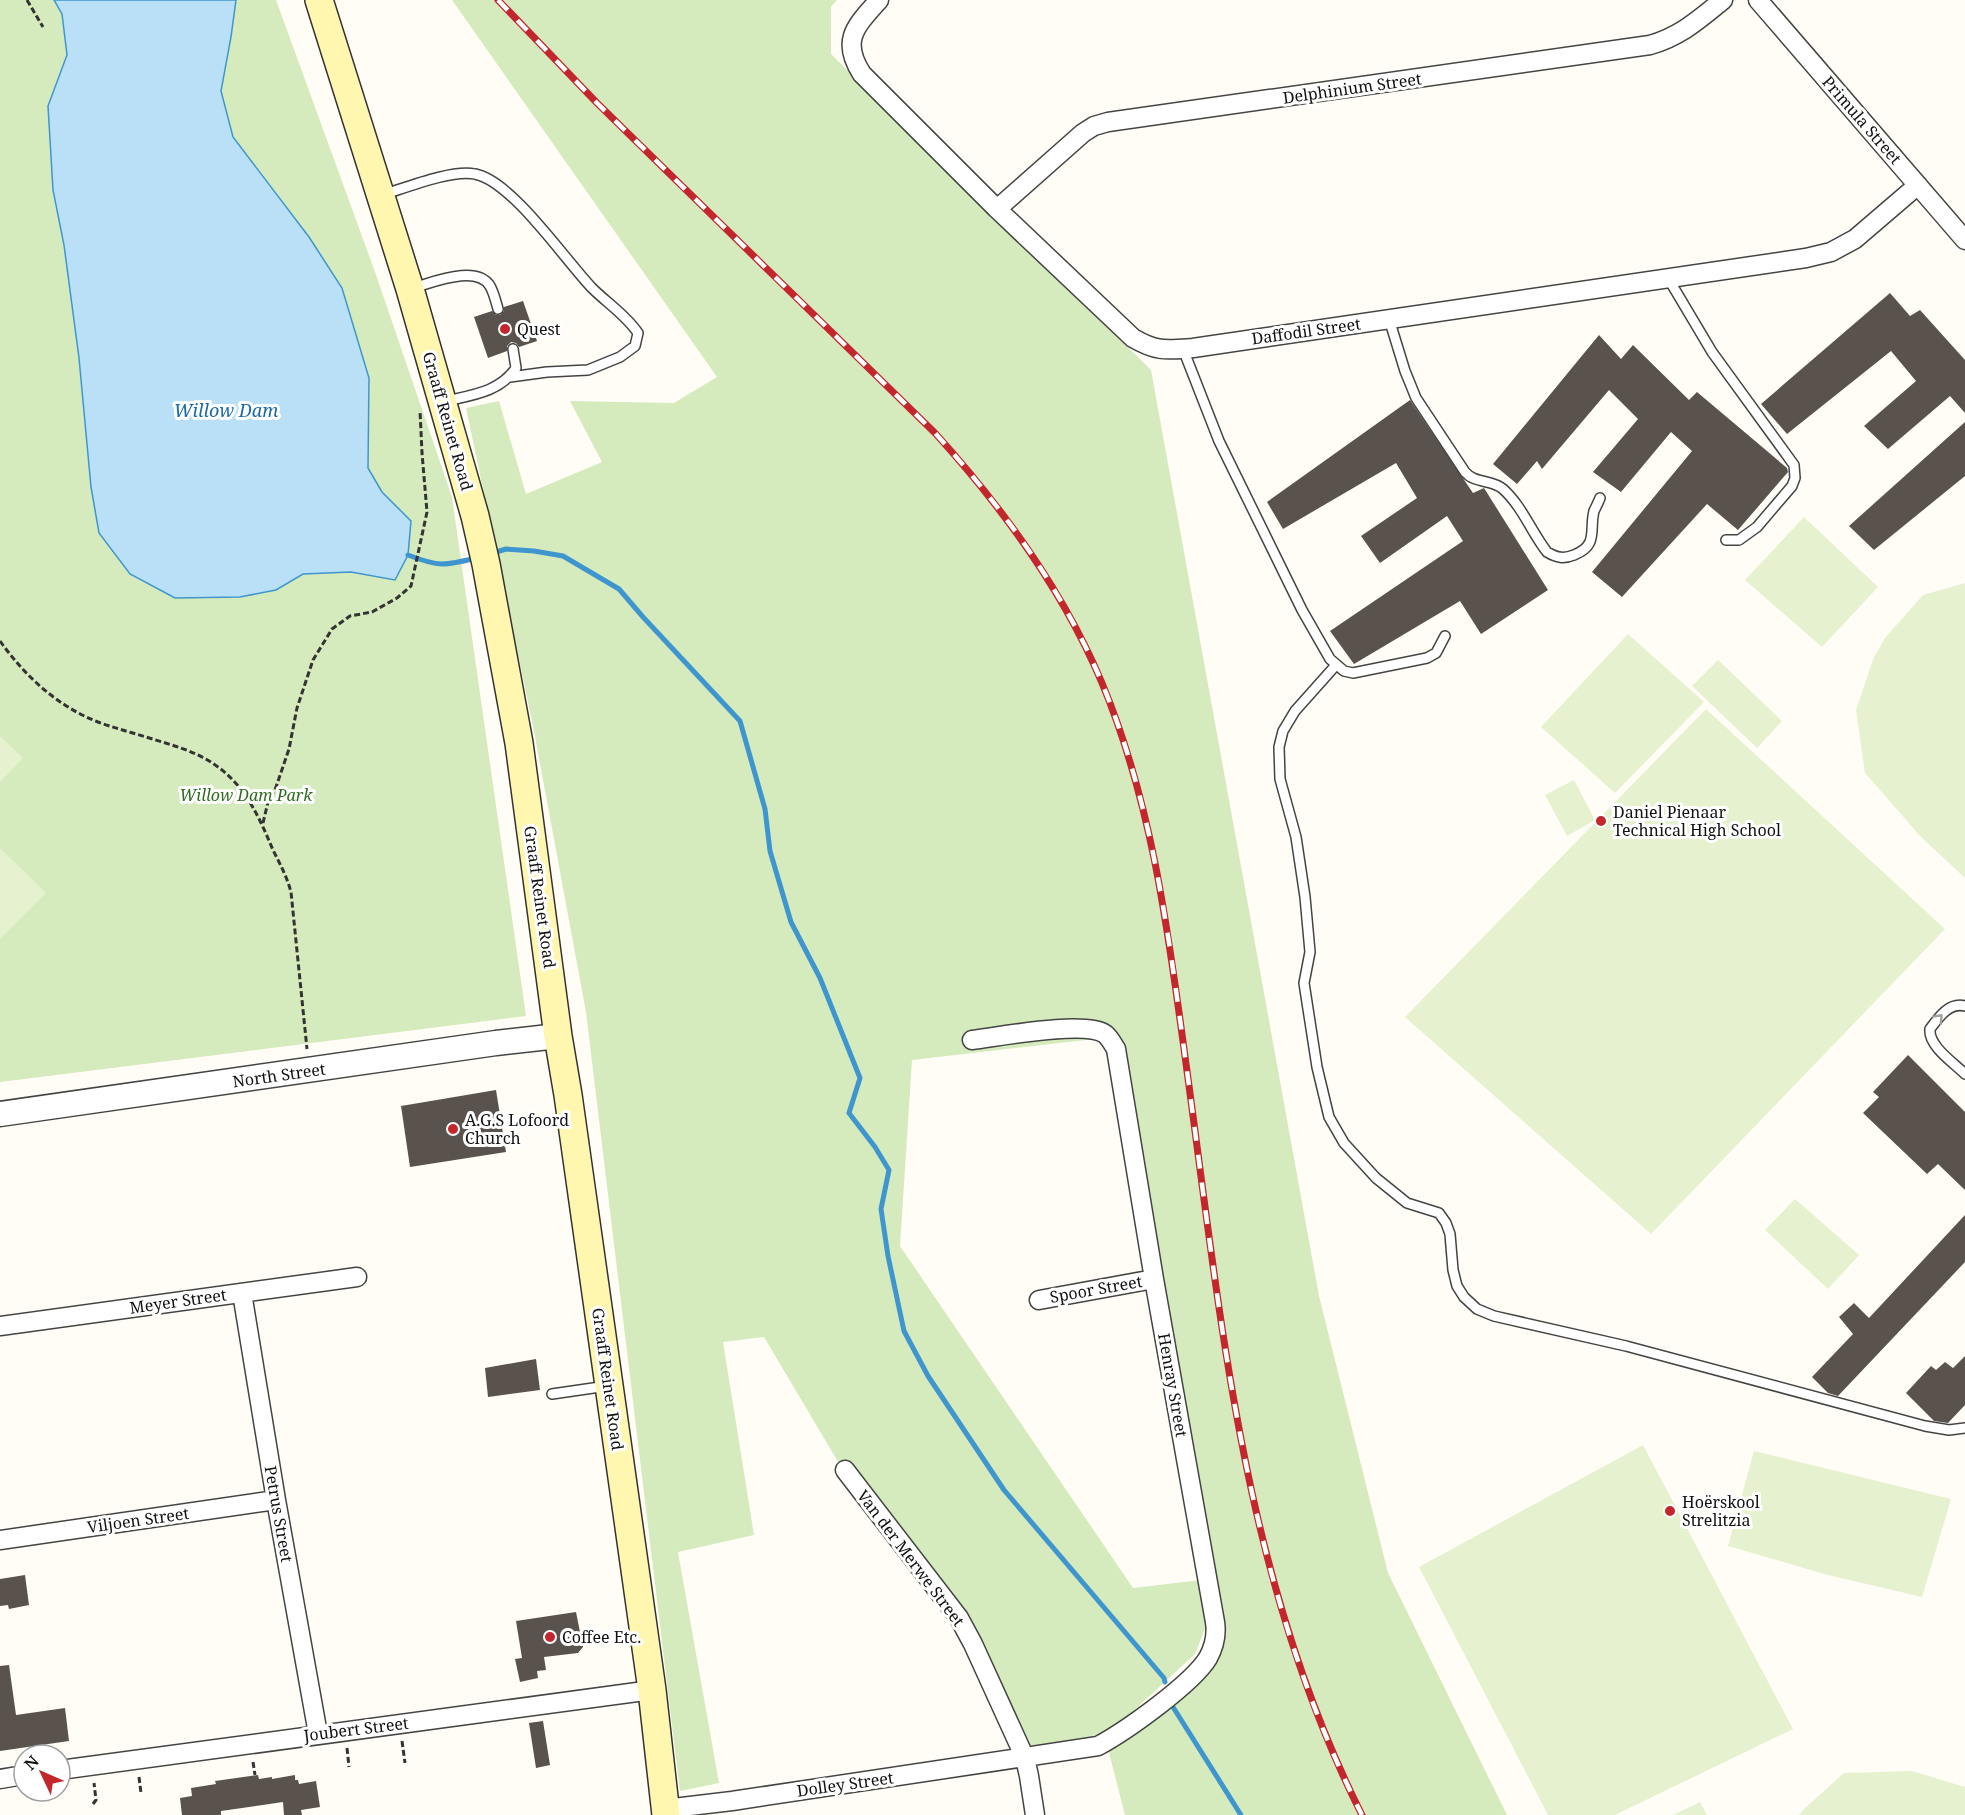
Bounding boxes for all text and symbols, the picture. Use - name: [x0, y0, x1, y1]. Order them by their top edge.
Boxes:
- street label: Delphinium Street: [1281, 67, 1423, 109]
- street label: Primula Street: [1817, 71, 1907, 169]
- street label: Daffodil Street: [1250, 312, 1362, 350]
- place label: Quest: [517, 318, 561, 340]
- marker: Quest: [498, 322, 512, 336]
- street label: Graaff Reinet Road: [418, 349, 478, 493]
- water label: Willow Dam: [174, 398, 278, 422]
- park label: Willow Dam Park: [180, 784, 313, 806]
- place label: Daniel Pienaar Technical High School: [1613, 801, 1781, 841]
- marker: Daniel Pienaar Technical High School: [1594, 814, 1608, 828]
- street label: Graaff Reinet Road: [519, 824, 561, 970]
- one-way arrow: [1932, 1015, 1943, 1025]
- street label: North Street: [231, 1058, 327, 1092]
- place label: A.G.S Lofoord Church: [465, 1109, 569, 1149]
- marker: A.G.S Lofoord Church: [446, 1122, 460, 1136]
- street label: Spoor Street: [1048, 1270, 1144, 1308]
- street label: Meyer Street: [128, 1283, 228, 1319]
- street label: Graaff Reinet Road: [587, 1306, 629, 1452]
- street label: Henray Street: [1153, 1331, 1193, 1439]
- street label: Petrus Street: [260, 1464, 298, 1564]
- street label: Van der Merwe Street: [852, 1485, 970, 1631]
- place label: Hoërskool Strelitzia: [1682, 1491, 1760, 1531]
- street label: Viljoen Street: [86, 1502, 191, 1538]
- marker: Hoërskool Strelitzia: [1663, 1504, 1677, 1518]
- place label: Coffee Etc.: [562, 1626, 641, 1648]
- marker: Coffee Etc.: [543, 1630, 557, 1644]
- street label: Joubert Street: [301, 1712, 410, 1746]
- north arrow: [12, 1743, 72, 1803]
- text: N: [19, 1750, 44, 1775]
- street label: Dolley Street: [795, 1766, 895, 1802]

